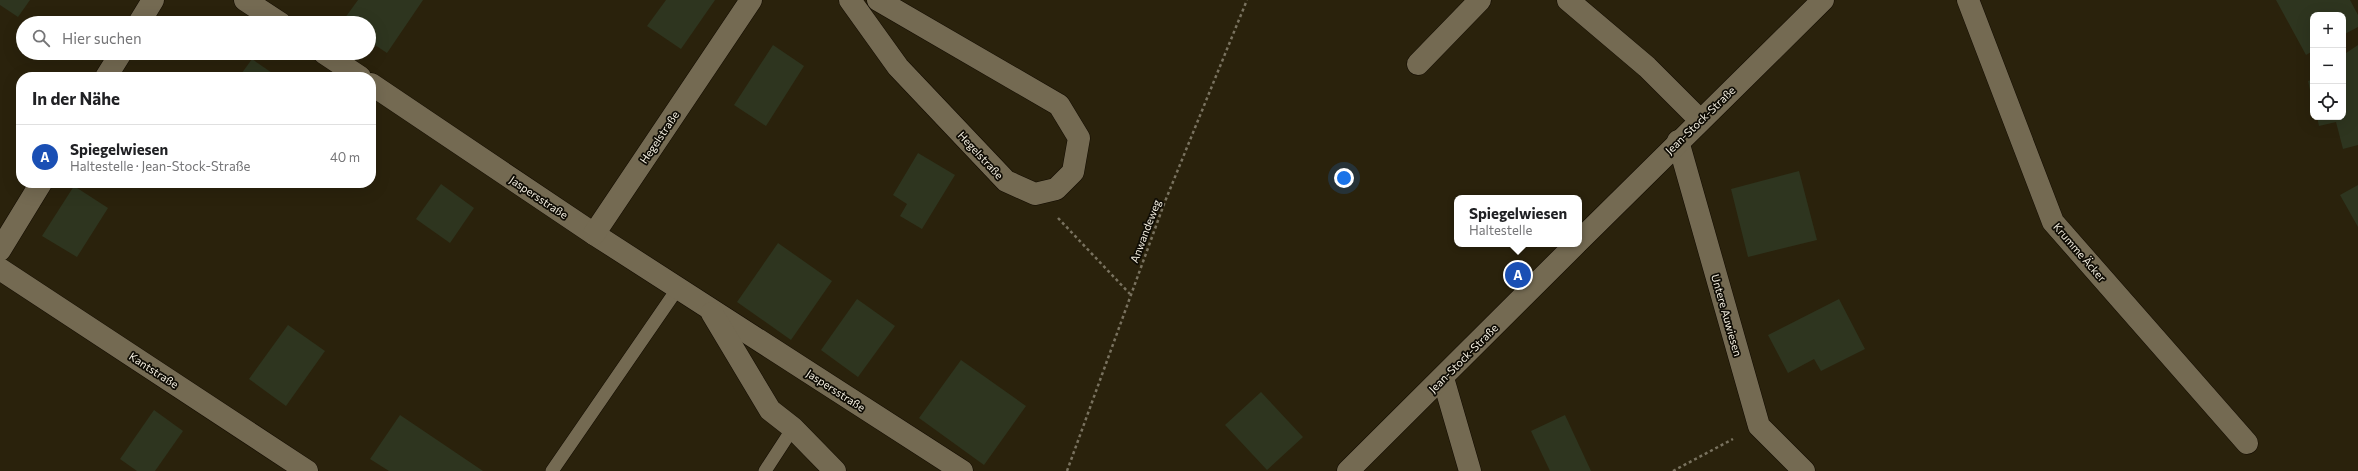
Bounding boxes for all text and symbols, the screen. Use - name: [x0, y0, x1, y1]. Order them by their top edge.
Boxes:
- map controls: [2310, 12, 2346, 120]
- button: +: [2310, 12, 2346, 48]
- search box: [16, 16, 376, 60]
- icon: search: [30, 27, 52, 49]
- text: Hier suchen: [62, 29, 142, 47]
- button: −: [2310, 48, 2346, 84]
- street label: Jean-Stock-Straße: [1662, 83, 1739, 157]
- button: locate: [2310, 84, 2346, 120]
- text: In der Nähe: [32, 88, 120, 109]
- street label: Hegelstraße: [637, 108, 681, 166]
- street label: Hegelstraße: [956, 128, 1007, 182]
- text: Spiegelwiesen: [70, 140, 168, 158]
- text: A: [40, 149, 50, 165]
- text: 40 m: [330, 149, 360, 165]
- text: Haltestelle · Jean-Stock-Straße: [70, 158, 250, 174]
- your location: [1334, 168, 1354, 188]
- street label: Jaspersstraße: [507, 173, 571, 222]
- popup: [1454, 195, 1582, 247]
- street label: Anwandeweg: [1127, 197, 1163, 265]
- text: Spiegelwiesen: [1469, 204, 1567, 222]
- street label: Krumme Äcker: [2051, 219, 2110, 285]
- text: Haltestelle: [1469, 222, 1532, 238]
- pin: A: [1505, 260, 1531, 290]
- street label: Untere Auwiesen: [1709, 272, 1745, 358]
- street label: Jean-Stock-Straße: [1426, 321, 1501, 396]
- street label: Kantstraße: [127, 349, 181, 391]
- street label: Jaspersstraße: [804, 366, 868, 415]

